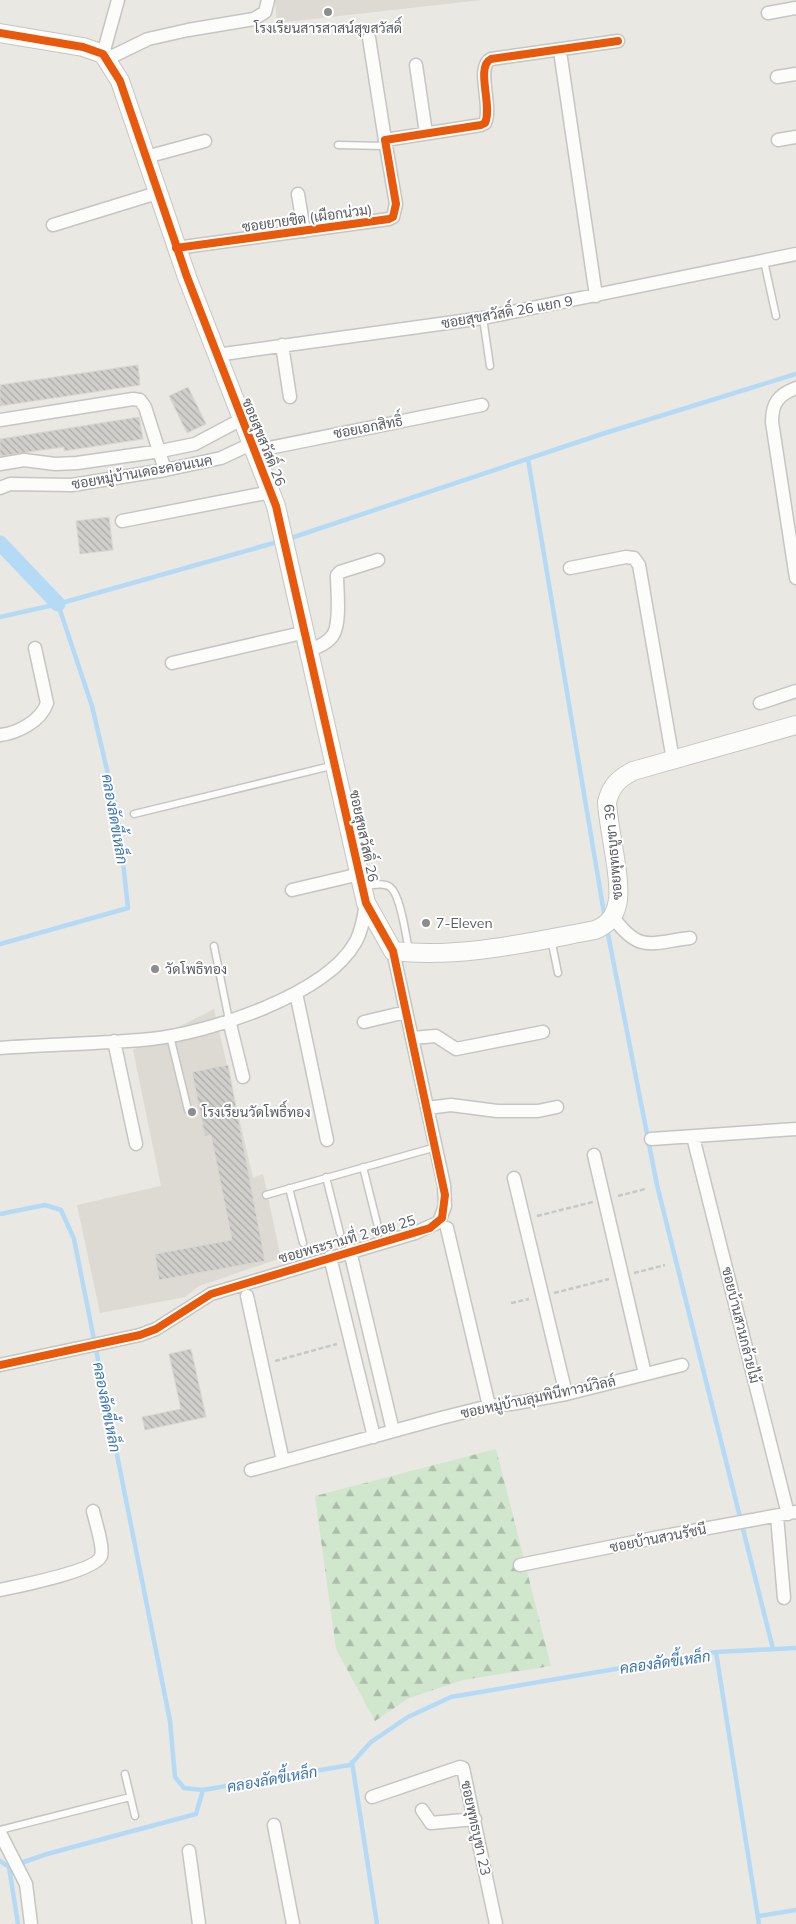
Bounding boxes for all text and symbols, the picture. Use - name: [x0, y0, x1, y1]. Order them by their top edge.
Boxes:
- marker: โรงเรียนสารสาสน์สุขสวัสดิ์: [322, 6, 334, 18]
- place label: โรงเรียนสารสาสน์สุขสวัสดิ์: [253, 16, 402, 38]
- street label: ซอยยายชิต (เผือกน่วม): [241, 200, 373, 236]
- street label: ซอยสุขสวัสดิ์ 26 แยก 9: [439, 288, 574, 333]
- street label: ซอยสุขสวัสดิ์ 26: [237, 394, 293, 489]
- street label: ซอยเอกสิทธิ์: [331, 408, 405, 443]
- street label: ซอยหมู่บ้านเดอะคอนเนค: [70, 451, 214, 494]
- water label: คลองลัดขี้เหล็ก: [98, 771, 137, 866]
- street label: ซอยสุขสวัสดิ์ 26: [345, 788, 386, 884]
- street label: ซอยพุทธบูชา 39: [600, 803, 627, 901]
- place label: 7-Eleven: [436, 914, 493, 932]
- marker: 7-Eleven: [420, 917, 432, 929]
- place label: วัดโพธิทอง: [165, 960, 227, 978]
- marker: วัดโพธิทอง: [149, 963, 161, 975]
- place label: โรงเรียนวัดโพธิ์ทอง: [201, 1100, 311, 1121]
- marker: โรงเรียนวัดโพธิ์ทอง: [186, 1106, 198, 1118]
- street label: ซอยพระรามที่ 2 ซอย 25: [276, 1208, 418, 1267]
- street label: ซอยบ้านสวนกล้วยไม้: [718, 1265, 764, 1386]
- water label: คลองลัดขี้เหล็ก: [89, 1359, 130, 1454]
- street label: ซอยหมู่บ้านลุมพินีทาวน์วิลล์: [459, 1372, 617, 1423]
- street label: ซอยบ้านสวนรัชนี: [608, 1520, 708, 1556]
- water label: คลองลัดขี้เหล็ก: [618, 1641, 712, 1678]
- water label: คลองลัดขี้เหล็ก: [224, 1757, 319, 1796]
- street label: ซอยพุทธบูชา 23: [456, 1779, 495, 1877]

